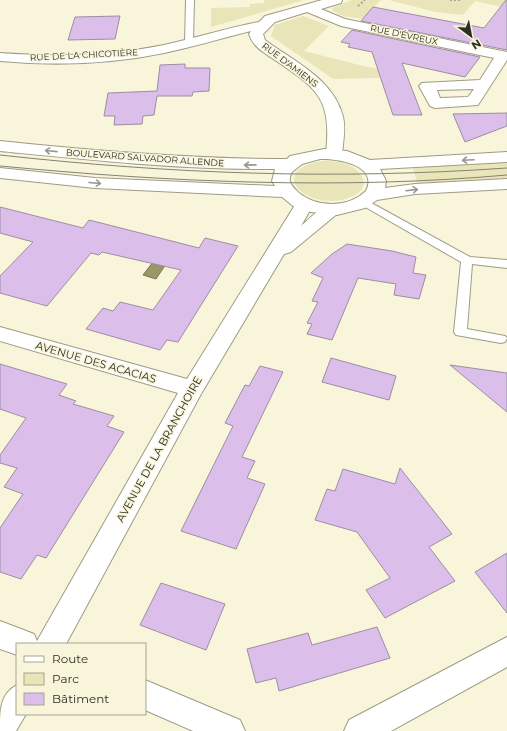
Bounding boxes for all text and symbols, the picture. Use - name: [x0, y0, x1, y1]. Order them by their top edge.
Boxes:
- north arrow: [451, 16, 491, 56]
- street label: RUE D'ÉVREUX: [369, 22, 439, 47]
- text: N: [469, 36, 484, 53]
- street label: RUE D'AMIENS: [260, 40, 321, 90]
- street label: RUE DE LA CHICOTIÈRE: [30, 46, 138, 63]
- street label: BOULEVARD SALVADOR ALLENDE: [66, 146, 224, 169]
- one-way arrow: [45, 147, 58, 155]
- one-way arrow: [462, 156, 475, 163]
- one-way arrow: [244, 161, 257, 169]
- one-way arrow: [88, 179, 101, 186]
- one-way arrow: [405, 186, 418, 194]
- street label: AVENUE DES ACACIAS: [34, 338, 158, 386]
- street label: AVENUE DE LA BRANCHOIRE: [113, 374, 205, 524]
- legend: [16, 643, 146, 715]
- text: Route: [52, 651, 88, 666]
- text: Parc: [52, 671, 79, 686]
- text: Bâtiment: [52, 691, 109, 706]

